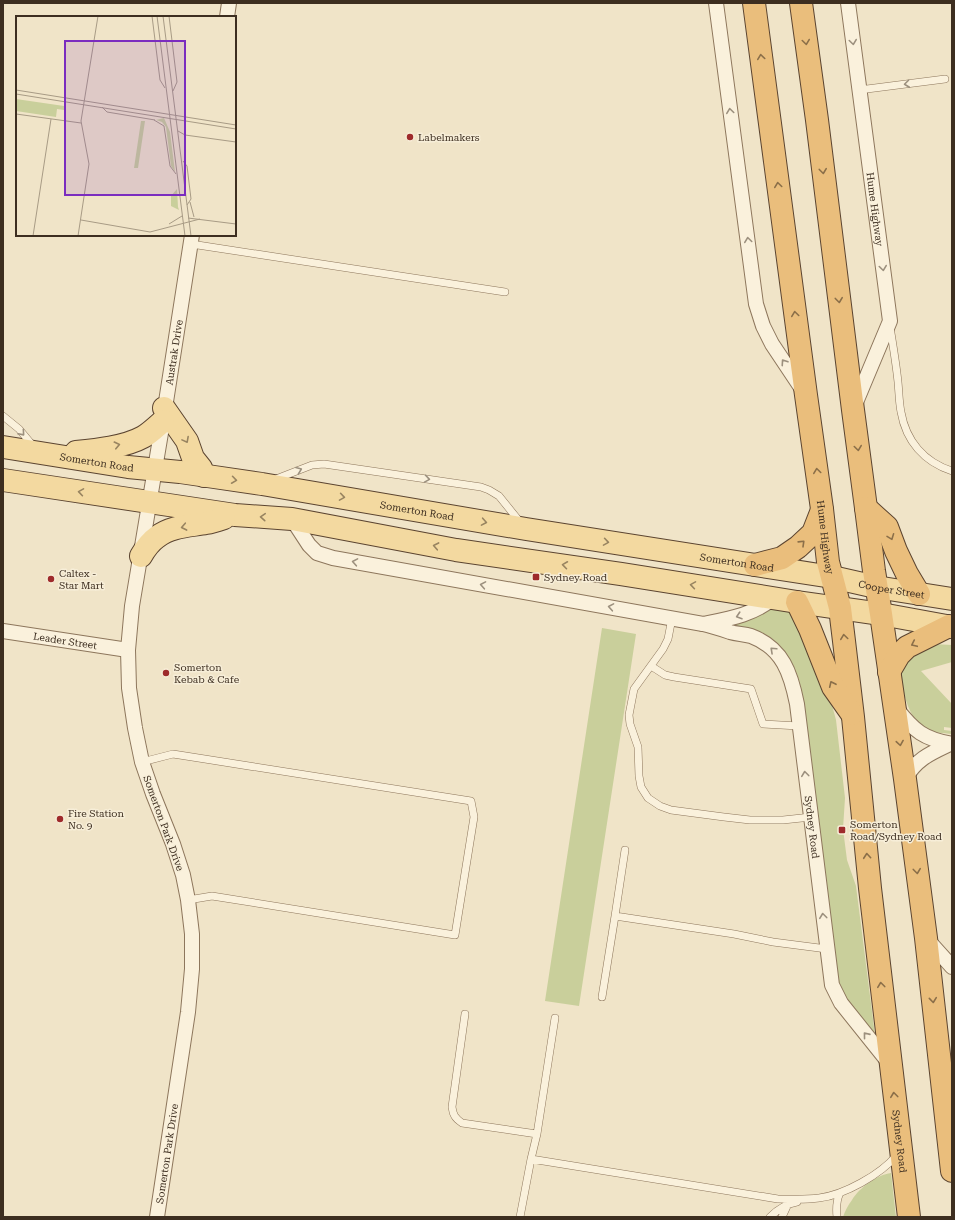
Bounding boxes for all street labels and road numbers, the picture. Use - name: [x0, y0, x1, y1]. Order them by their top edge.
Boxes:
- street label: Hume Highway: [864, 172, 885, 247]
- street label: Austrak Drive: [164, 318, 185, 386]
- street label: Somerton Road: [59, 451, 135, 474]
- street label: Somerton Road: [379, 499, 455, 523]
- street label: Hume Highway: [815, 500, 836, 576]
- street label: Somerton Road: [699, 551, 775, 574]
- street label: Cooper Street: [857, 578, 926, 601]
- street label: Leader Street: [33, 631, 98, 651]
- street label: Somerton Park Drive: [141, 774, 186, 873]
- street label: Sydney Road: [802, 795, 821, 860]
- street label: Somerton Park Drive: [154, 1103, 180, 1205]
- street label: Sydney Road: [890, 1109, 909, 1174]

